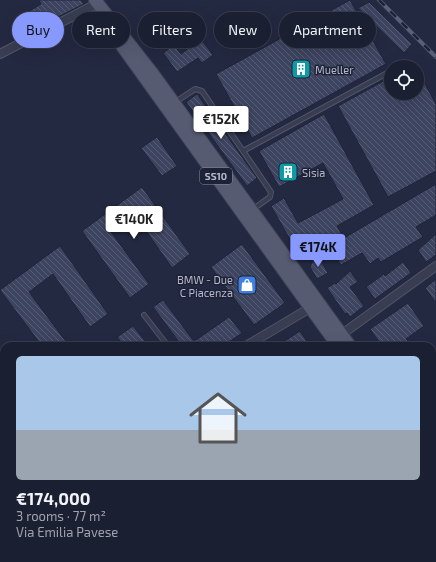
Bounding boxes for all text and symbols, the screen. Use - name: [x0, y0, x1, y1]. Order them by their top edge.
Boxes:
- chip: Buy: [12, 12, 64, 48]
- chip: Rent: [72, 12, 130, 48]
- chip: Filters: [138, 12, 206, 48]
- chip: New: [214, 12, 271, 48]
- chip: Apartment: [279, 12, 376, 48]
- building icon: Mueller: [290, 58, 312, 80]
- map controls: [384, 60, 424, 100]
- button: locate: [384, 60, 424, 100]
- place label: Mueller: [315, 63, 354, 76]
- pin: €152K: [193, 106, 249, 140]
- text: €152K: [203, 111, 239, 127]
- building icon: Sisia: [277, 161, 299, 183]
- place label: Sisia: [302, 166, 325, 179]
- road number: SS10: [200, 168, 232, 184]
- pin: €140K: [106, 206, 162, 240]
- text: €140K: [115, 211, 153, 227]
- pin: €174K: [290, 234, 346, 268]
- text: €174K: [299, 239, 337, 255]
- place label: BMW - Due C Piacenza: [177, 273, 233, 299]
- shop icon: BMW - Due C Piacenza: [236, 274, 258, 296]
- icon: home: [182, 382, 254, 454]
- text: €174,000: [16, 488, 90, 508]
- text: 3 rooms · 77 m²: [16, 508, 106, 524]
- text: Via Emilia Pavese: [16, 524, 118, 540]

